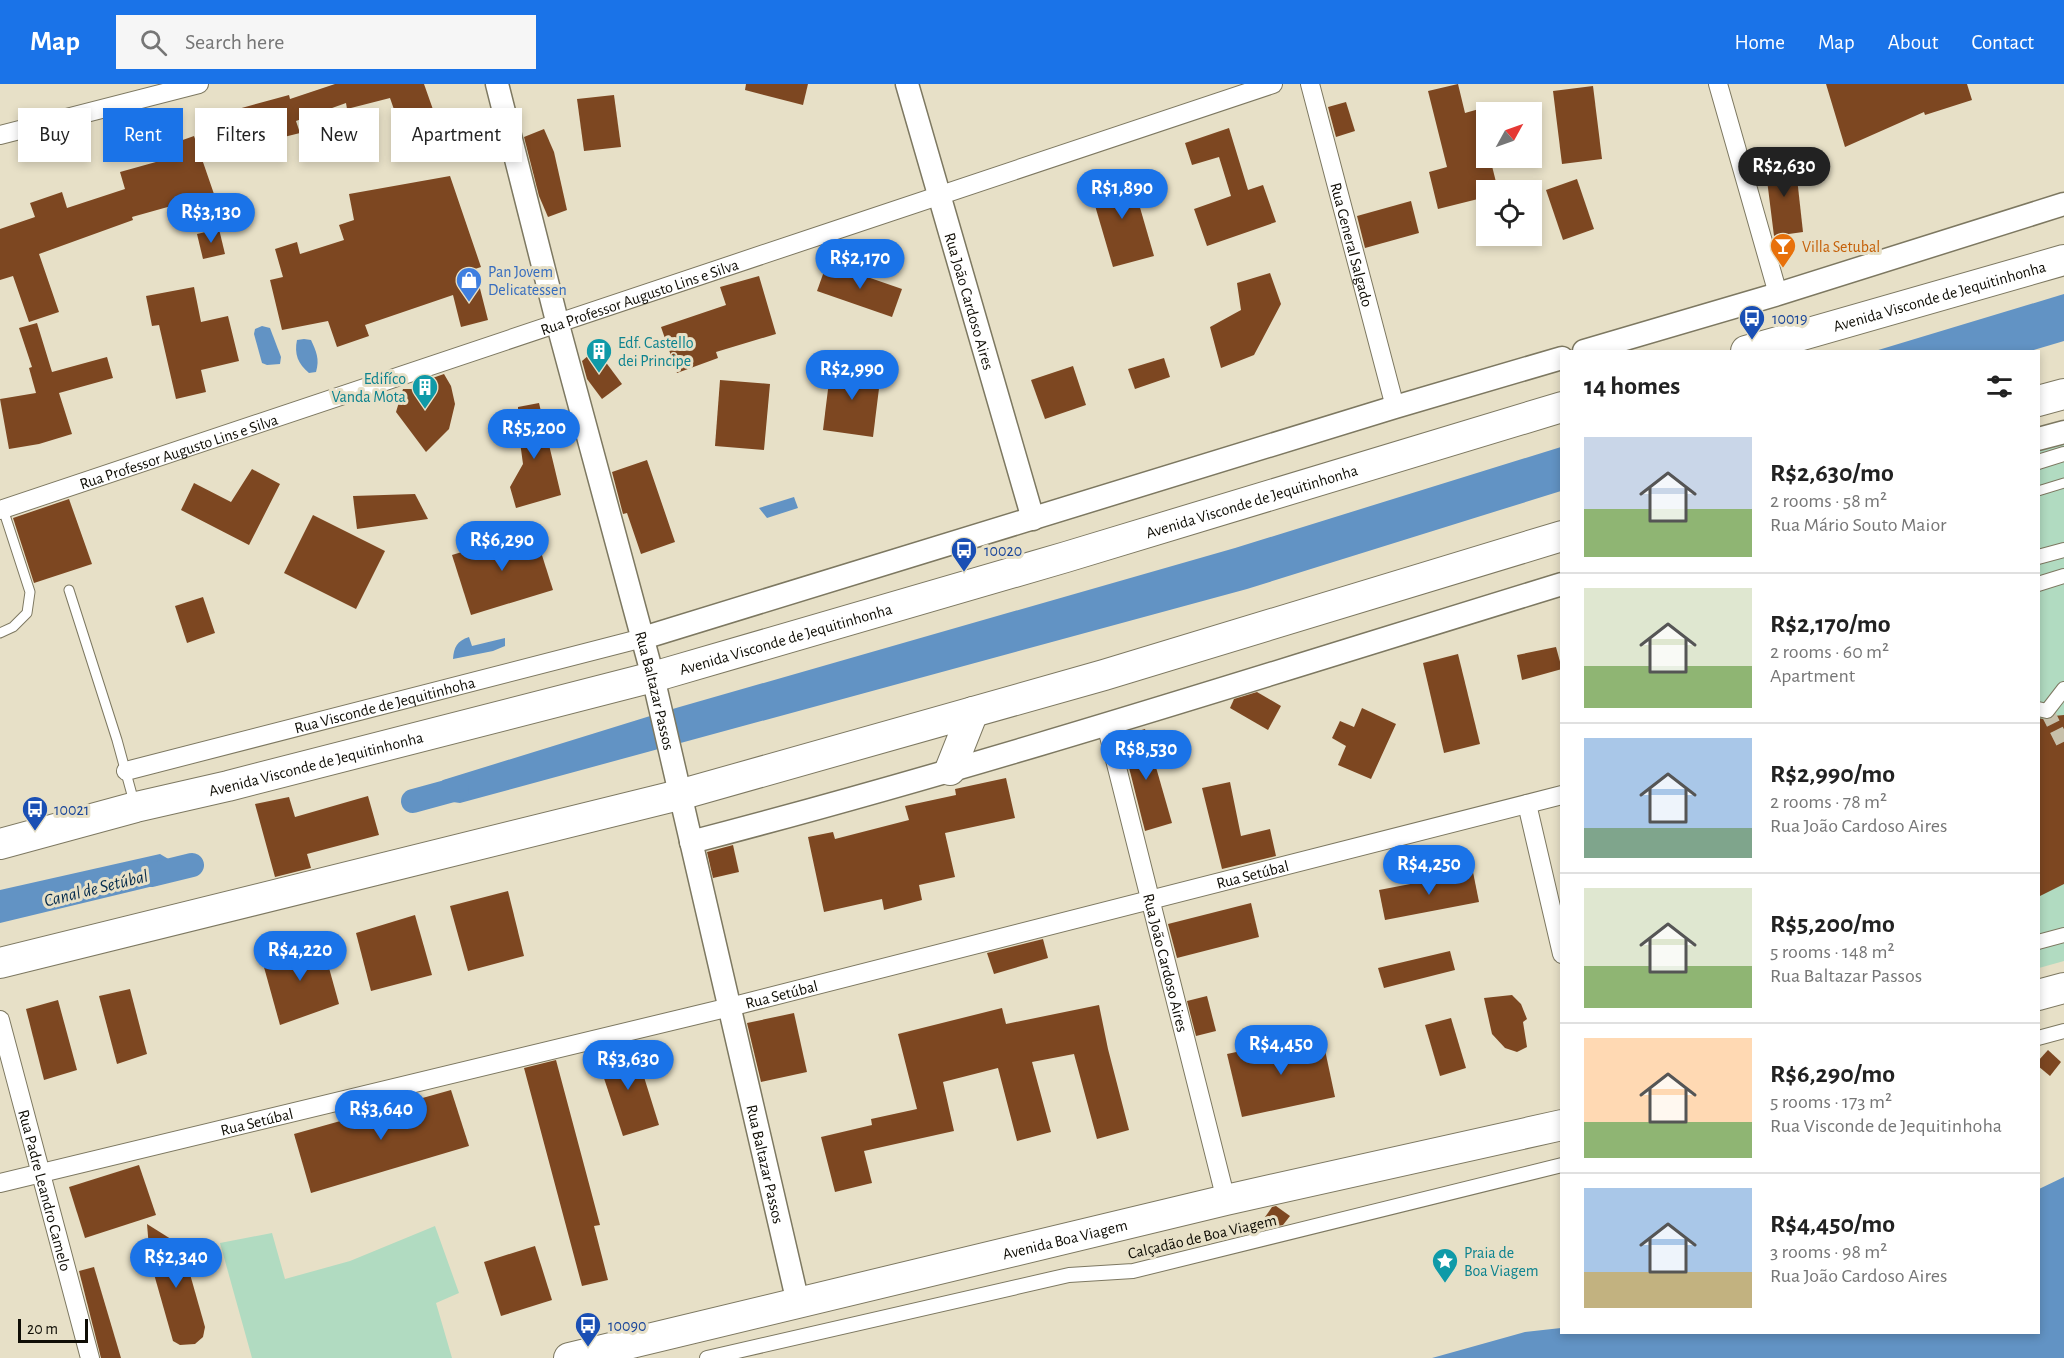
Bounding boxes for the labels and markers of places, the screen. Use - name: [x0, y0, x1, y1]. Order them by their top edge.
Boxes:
- pin: R$2,630: [1729, 147, 1839, 198]
- pin: R$1,890: [1067, 169, 1177, 220]
- pin: R$3,130: [156, 193, 266, 244]
- bar icon: Villa Setubal: [1768, 231, 1798, 269]
- pin: R$2,170: [805, 239, 915, 290]
- place label: Villa Setubal: [1802, 239, 1880, 255]
- place label: Pan Jovem Delicatessen: [488, 264, 567, 298]
- shop icon: Pan Jovem Delicatessen: [454, 265, 484, 303]
- bus stop icon: 10019: [1737, 303, 1767, 341]
- place label: 10019: [1772, 311, 1807, 327]
- place label: Edf. Castello dei Principe: [618, 335, 694, 369]
- building icon: Edf. Castello dei Principe: [584, 336, 614, 374]
- pin: R$2,990: [797, 350, 907, 401]
- place label: Edifíco Vanda Mota: [331, 371, 406, 405]
- building icon: Edifíco Vanda Mota: [410, 372, 440, 410]
- pin: R$5,200: [479, 409, 589, 460]
- pin: R$6,290: [447, 521, 557, 572]
- bus stop icon: 10020: [949, 535, 979, 573]
- place label: 10020: [984, 543, 1022, 559]
- pin: R$8,530: [1091, 730, 1201, 781]
- bus stop icon: 10021: [20, 794, 50, 832]
- place label: 10021: [54, 802, 89, 818]
- pin: R$4,250: [1374, 845, 1484, 896]
- pin: R$4,220: [245, 931, 355, 982]
- pin: R$4,450: [1226, 1025, 1336, 1076]
- pin: R$3,630: [573, 1040, 683, 1091]
- pin: R$3,640: [326, 1090, 436, 1141]
- pin: R$2,340: [121, 1238, 231, 1289]
- place label: Praia de Boa Viagem: [1464, 1245, 1539, 1279]
- place icon: Praia de Boa Viagem: [1430, 1246, 1460, 1284]
- bus stop icon: 10090: [573, 1310, 603, 1348]
- place label: 10090: [608, 1318, 646, 1334]

